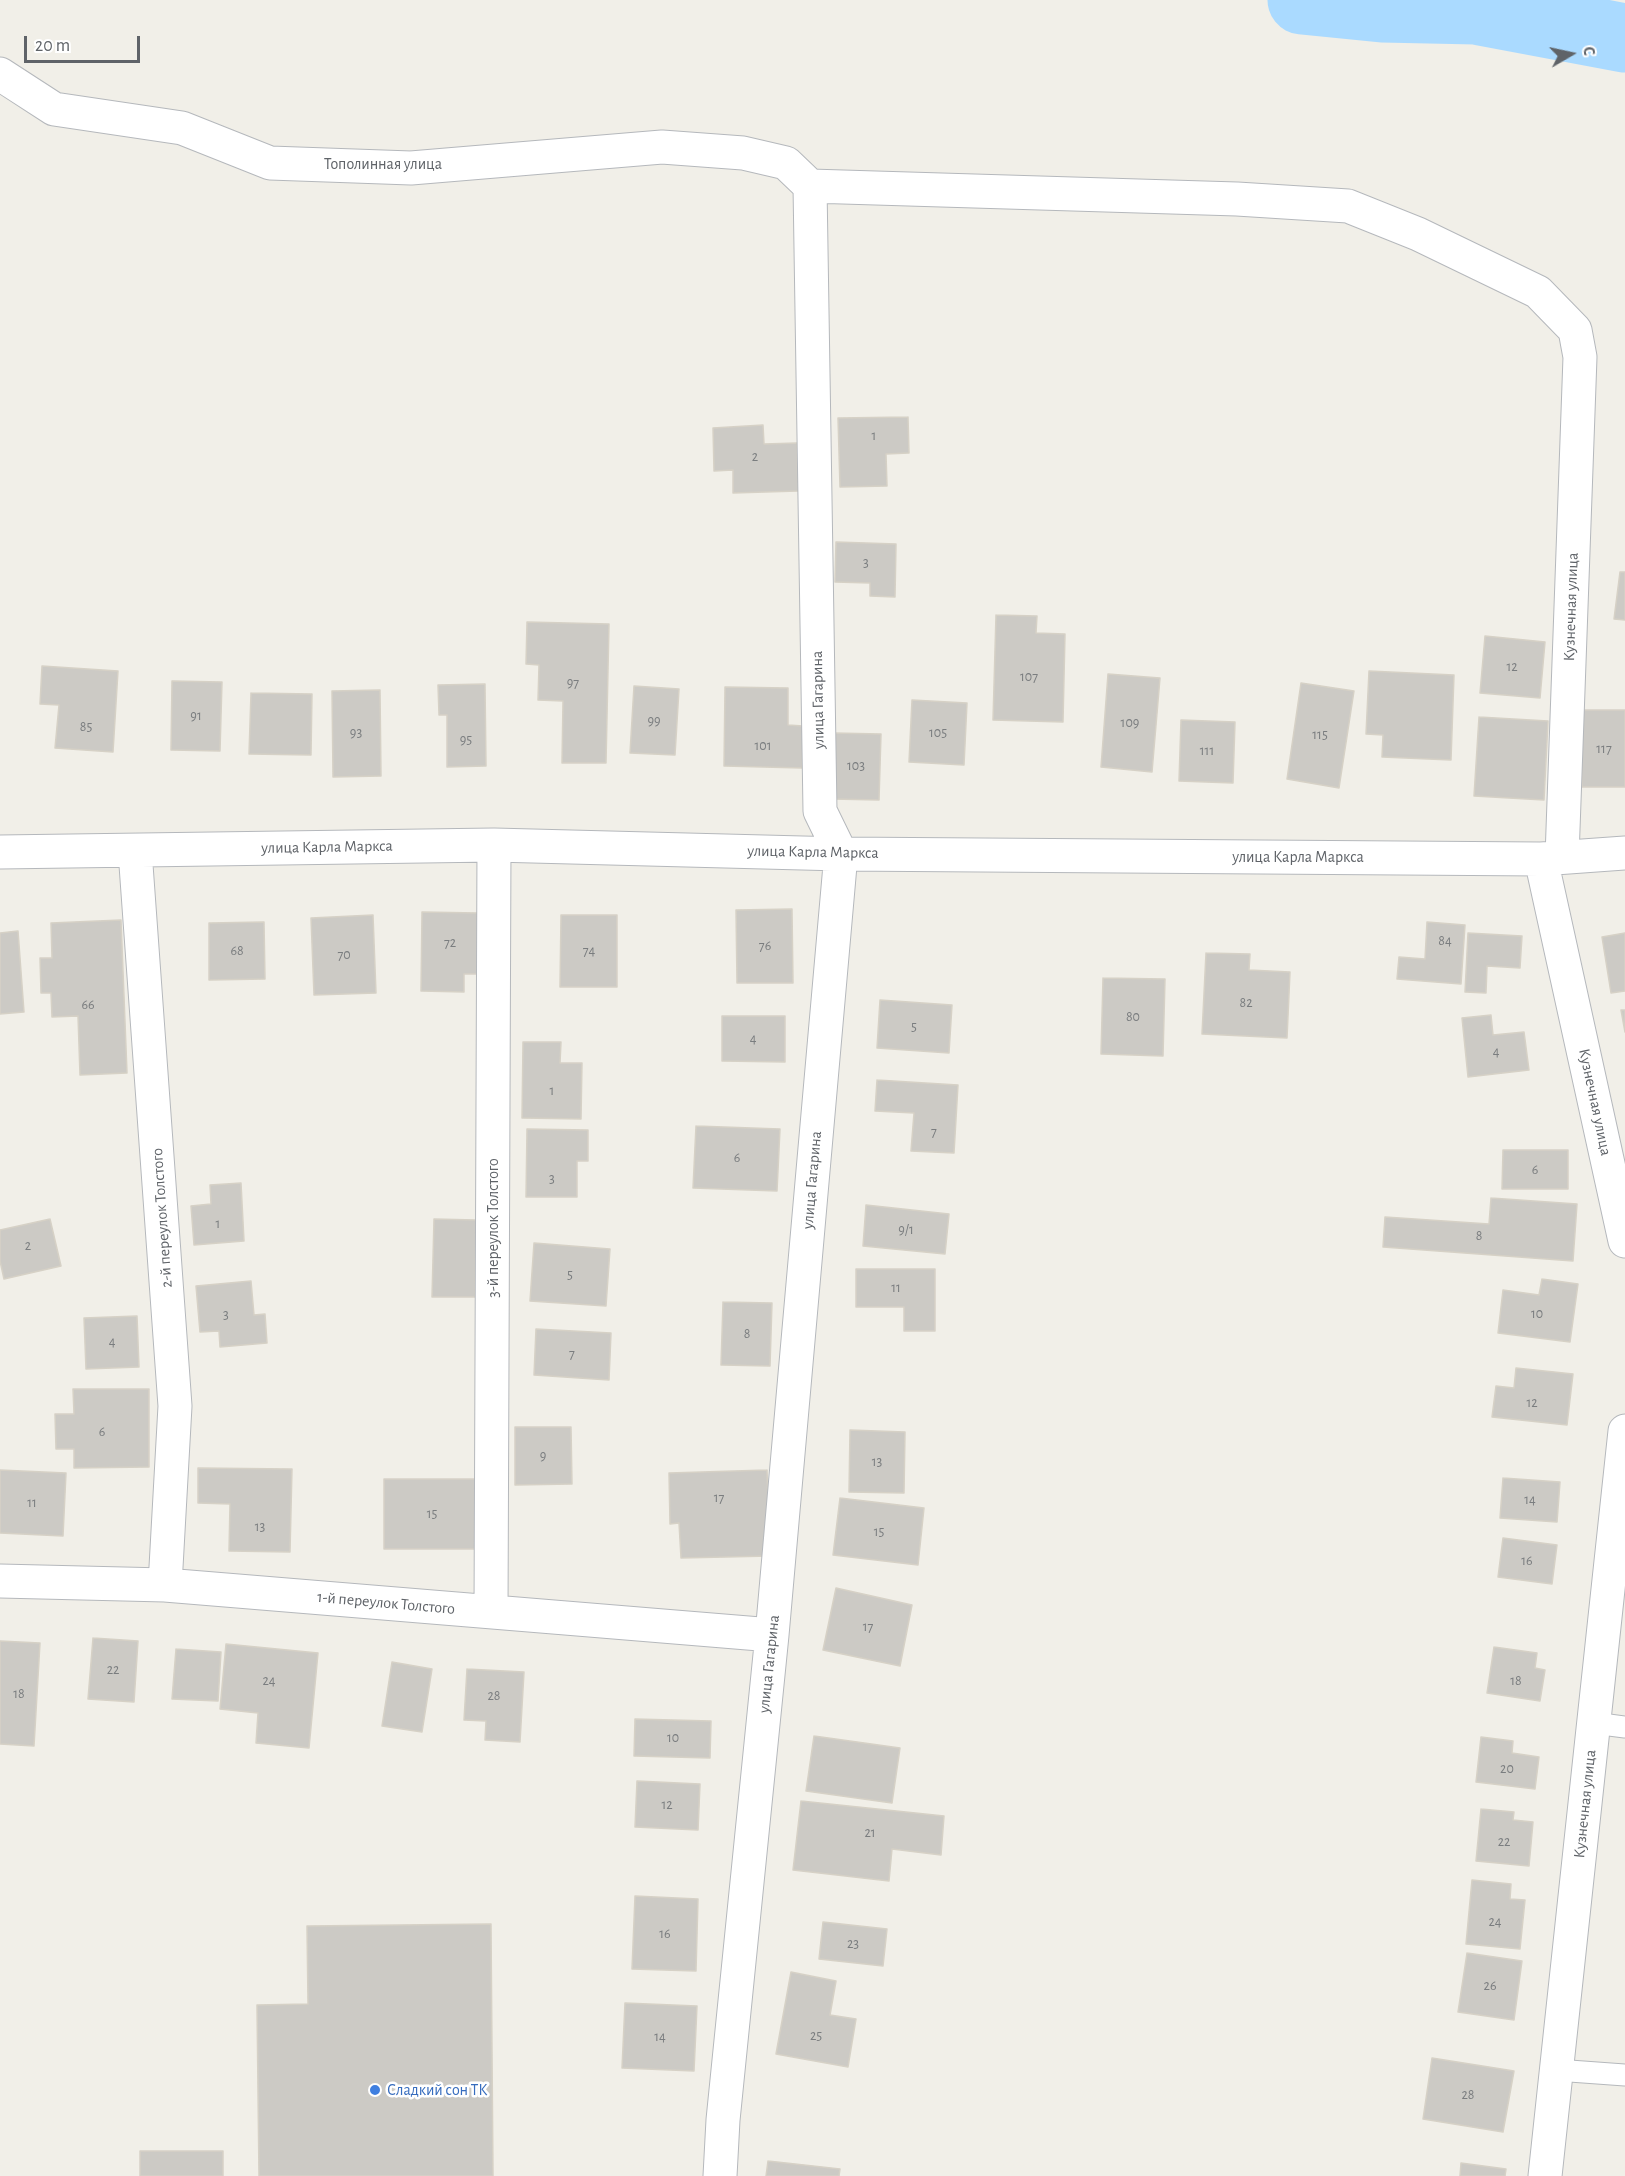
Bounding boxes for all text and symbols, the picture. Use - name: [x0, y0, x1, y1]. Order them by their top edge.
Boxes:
- scale bar: [27, 24, 142, 62]
- north arrow: [1541, 24, 1601, 84]
- text: 20 m: [35, 37, 70, 55]
- text: С: [1580, 46, 1597, 57]
- street label: Тополинная улица: [324, 154, 442, 174]
- house number: 1: [872, 428, 876, 444]
- house number: 2: [752, 449, 758, 465]
- street label: Кузнечная улица: [1560, 552, 1582, 662]
- house number: 3: [863, 555, 869, 571]
- street label: улица Гагарина: [808, 651, 828, 749]
- house number: 12: [1506, 659, 1518, 675]
- house number: 107: [1020, 669, 1038, 685]
- house number: 97: [567, 675, 579, 691]
- house number: 91: [190, 708, 202, 724]
- house number: 99: [647, 713, 661, 729]
- house number: 109: [1121, 715, 1139, 731]
- house number: 85: [80, 719, 92, 735]
- house number: 93: [350, 725, 362, 741]
- house number: 105: [929, 725, 947, 741]
- house number: 115: [1312, 727, 1328, 743]
- house number: 95: [460, 732, 472, 748]
- house number: 101: [754, 738, 772, 754]
- house number: 117: [1596, 741, 1612, 757]
- house number: 111: [1200, 743, 1214, 759]
- house number: 103: [847, 758, 865, 774]
- street label: улица Карла Маркса: [261, 836, 393, 858]
- street label: улица Карла Маркса: [747, 841, 879, 863]
- street label: улица Карла Маркса: [1232, 847, 1364, 867]
- house number: 84: [1438, 933, 1452, 949]
- house number: 72: [444, 935, 456, 951]
- house number: 76: [759, 938, 771, 954]
- house number: 68: [230, 943, 244, 959]
- house number: 74: [583, 943, 595, 959]
- house number: 70: [337, 947, 351, 963]
- house number: 82: [1239, 995, 1253, 1011]
- house number: 66: [81, 997, 95, 1013]
- house number: 80: [1126, 1009, 1140, 1025]
- house number: 5: [911, 1019, 917, 1035]
- house number: 4: [750, 1031, 756, 1047]
- house number: 4: [1493, 1044, 1499, 1060]
- street label: Кузнечная улица: [1574, 1047, 1616, 1157]
- house number: 1: [550, 1083, 554, 1099]
- house number: 7: [931, 1124, 937, 1140]
- street label: улица Гагарина: [798, 1130, 826, 1230]
- street label: 2-й переулок Толстого: [148, 1147, 176, 1289]
- house number: 6: [734, 1150, 740, 1166]
- street label: 3-й переулок Толстого: [483, 1158, 503, 1298]
- house number: 6: [1532, 1162, 1538, 1178]
- house number: 3: [549, 1171, 555, 1187]
- house number: 1: [216, 1216, 220, 1232]
- house number: 9/1: [898, 1222, 914, 1238]
- house number: 8: [1476, 1228, 1482, 1244]
- house number: 2: [25, 1238, 31, 1254]
- house number: 5: [567, 1267, 573, 1283]
- house number: 11: [891, 1280, 901, 1296]
- house number: 10: [1531, 1306, 1543, 1322]
- house number: 3: [223, 1307, 229, 1323]
- house number: 8: [744, 1326, 750, 1342]
- house number: 4: [109, 1334, 115, 1350]
- house number: 7: [569, 1346, 575, 1362]
- house number: 12: [1526, 1395, 1538, 1411]
- house number: 6: [99, 1424, 105, 1440]
- house number: 9: [540, 1448, 546, 1464]
- house number: 13: [872, 1454, 882, 1470]
- house number: 17: [714, 1490, 724, 1506]
- house number: 14: [1524, 1492, 1536, 1508]
- house number: 11: [27, 1495, 37, 1511]
- house number: 15: [427, 1506, 437, 1522]
- house number: 13: [255, 1519, 265, 1535]
- house number: 15: [874, 1524, 884, 1540]
- house number: 16: [1521, 1553, 1533, 1569]
- street label: 1-й переулок Толстого: [316, 1587, 456, 1619]
- street label: улица Гагарина: [754, 1614, 784, 1714]
- house number: 17: [863, 1619, 873, 1635]
- house number: 22: [107, 1662, 119, 1678]
- house number: 24: [262, 1673, 276, 1689]
- house number: 18: [1510, 1673, 1522, 1689]
- house number: 18: [13, 1686, 25, 1702]
- house number: 28: [487, 1688, 501, 1704]
- house number: 10: [667, 1730, 679, 1746]
- street label: Кузнечная улица: [1570, 1749, 1600, 1859]
- house number: 20: [1500, 1761, 1514, 1777]
- house number: 12: [661, 1797, 673, 1813]
- house number: 21: [864, 1825, 876, 1841]
- house number: 22: [1498, 1834, 1510, 1850]
- house number: 24: [1488, 1914, 1502, 1930]
- house number: 16: [659, 1926, 671, 1942]
- house number: 23: [847, 1936, 859, 1952]
- house number: 26: [1484, 1978, 1496, 1994]
- house number: 25: [810, 2028, 822, 2044]
- house number: 14: [654, 2029, 666, 2045]
- place label: Сладкий сон ТК: [387, 2080, 488, 2100]
- marker: Сладкий сон ТК: [368, 2083, 382, 2097]
- house number: 28: [1461, 2087, 1475, 2103]

